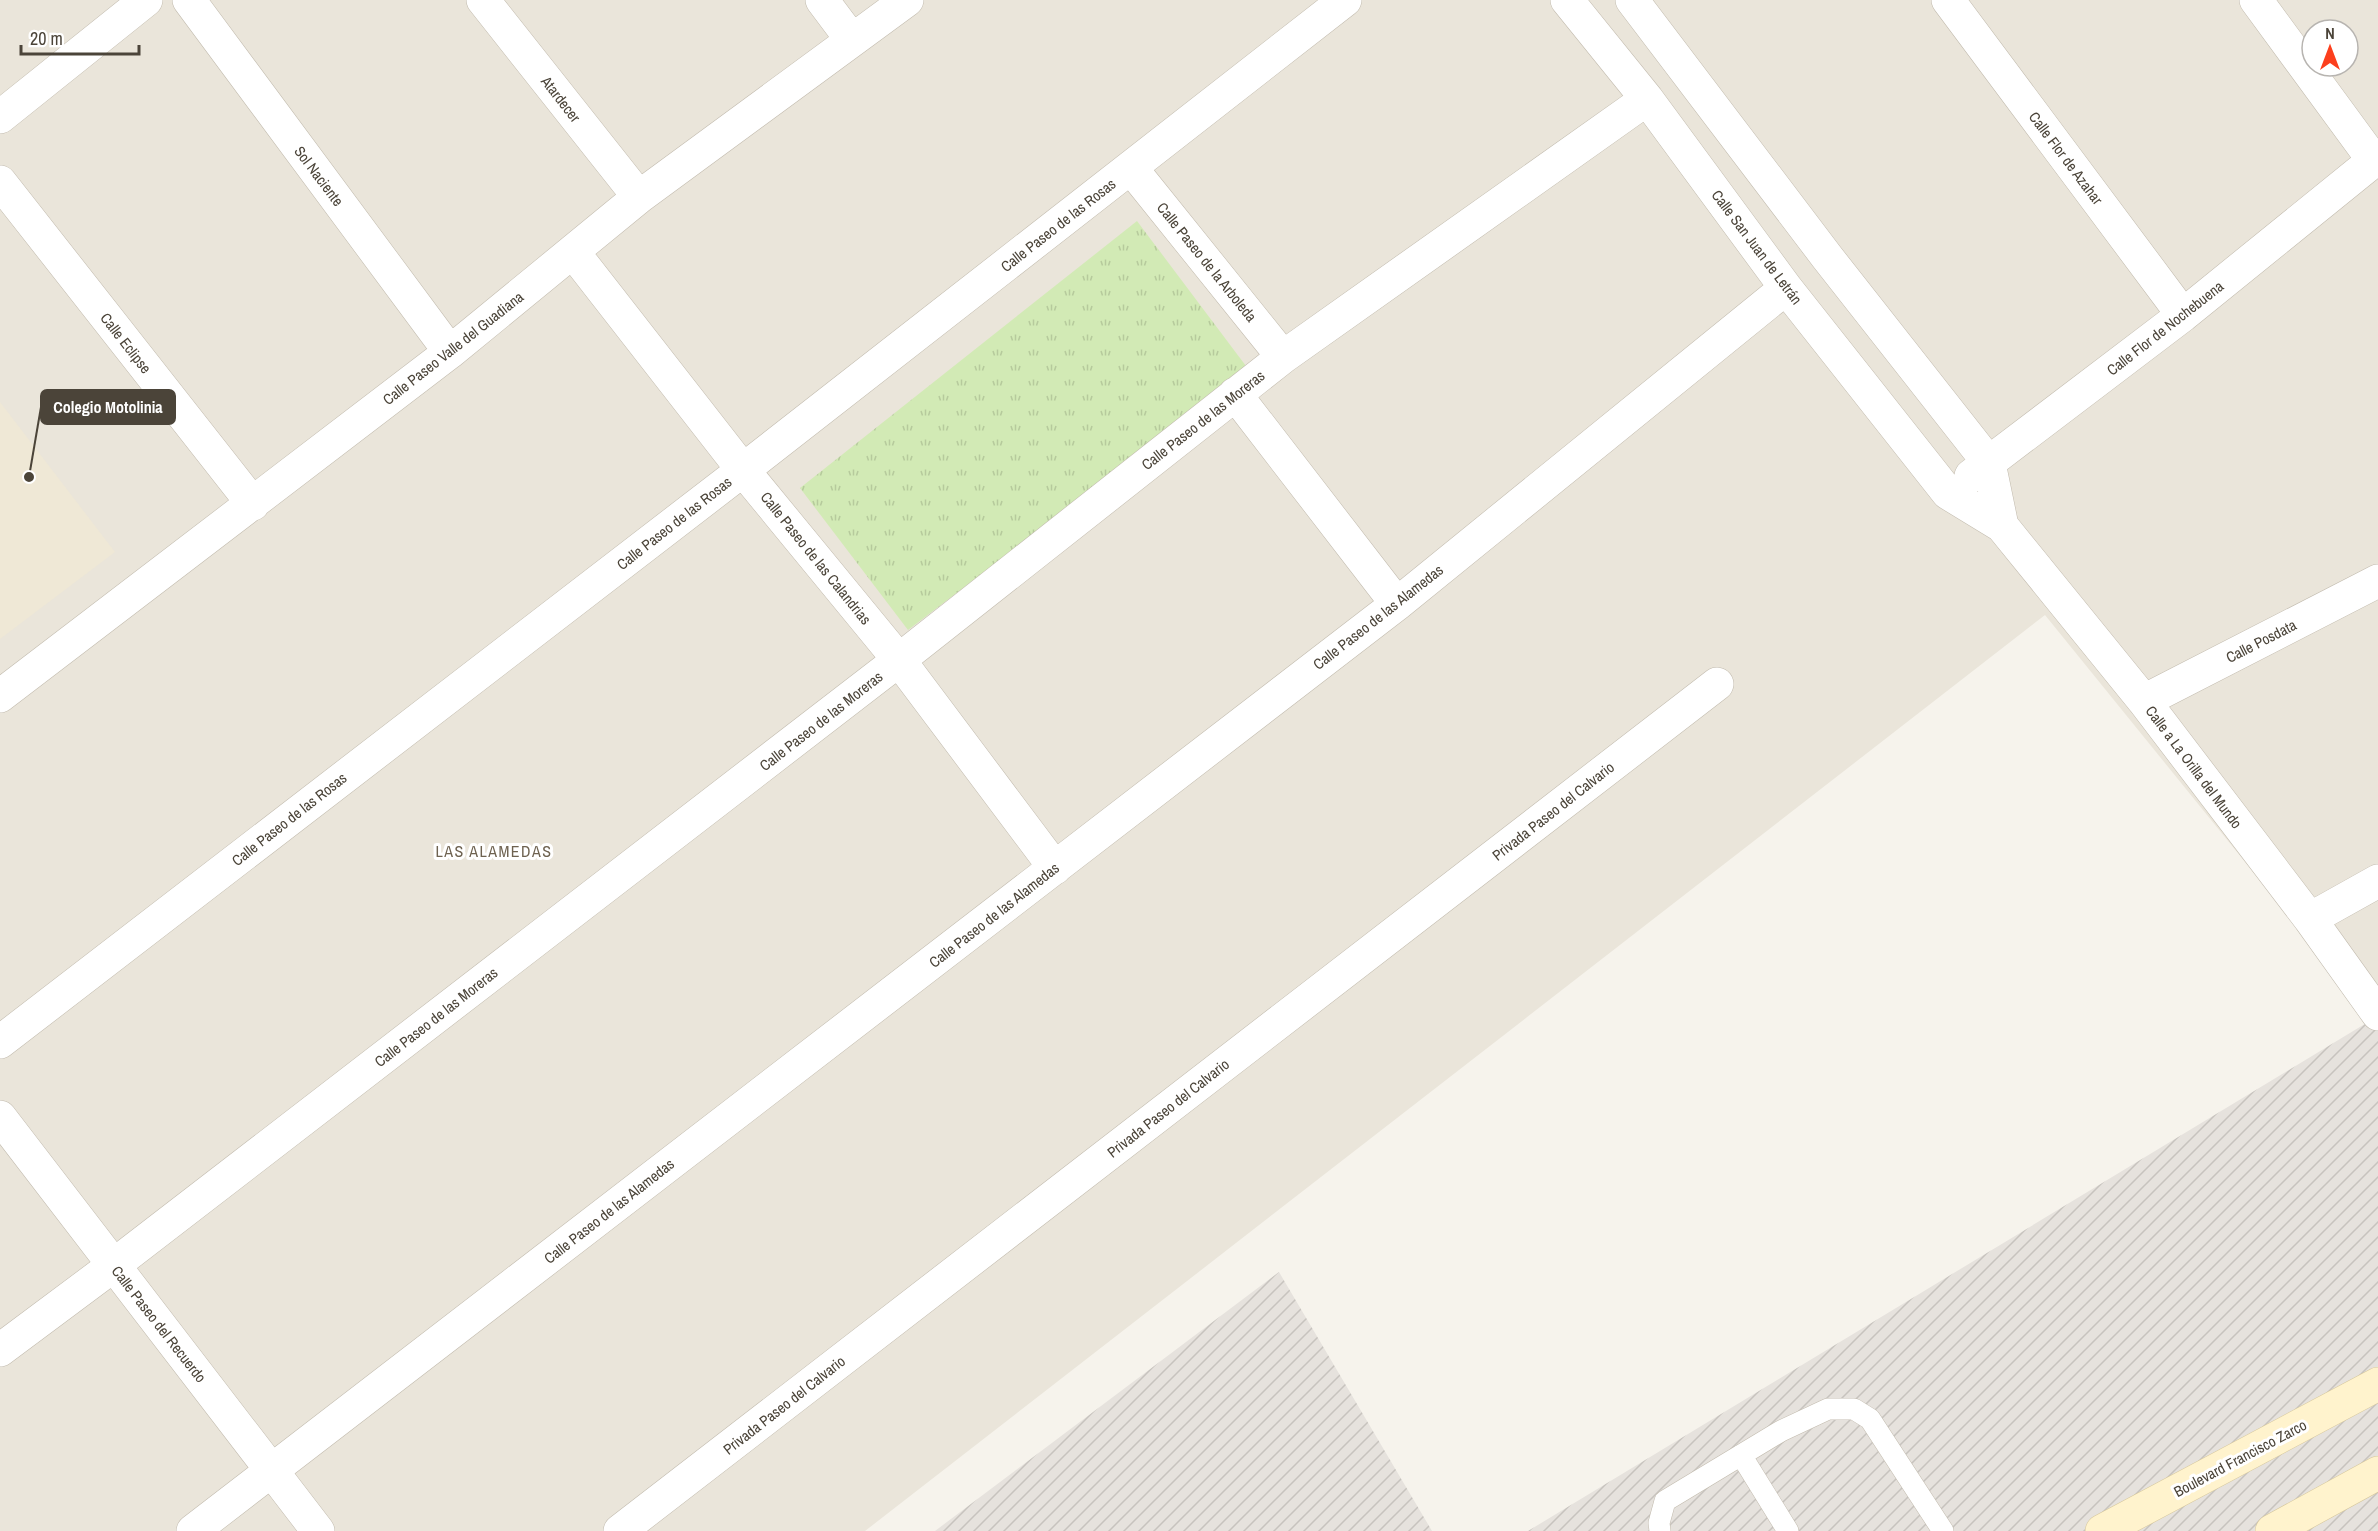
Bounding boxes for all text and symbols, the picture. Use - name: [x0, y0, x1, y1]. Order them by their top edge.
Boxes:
- scale bar: [21, 18, 140, 56]
- north arrow: [2300, 18, 2360, 78]
- text: N: [2325, 22, 2335, 44]
- text: 20 m: [30, 26, 63, 51]
- street label: Atardecer: [536, 71, 586, 126]
- street label: Calle Flor de Azahar: [2024, 107, 2108, 209]
- street label: Sol Naciente: [289, 142, 349, 211]
- street label: Calle Paseo de las Rosas: [996, 173, 1120, 277]
- street label: Calle San Juan de Letrán: [1707, 185, 1807, 309]
- street label: Calle Paseo de la Arboleda: [1152, 198, 1262, 326]
- street label: Calle Flor de Nochebuena: [2102, 276, 2228, 380]
- street label: Calle Paseo Valle del Guadiana: [378, 286, 528, 410]
- street label: Calle Eclipse: [96, 308, 156, 378]
- street label: Calle Paseo de las Moreras: [1137, 365, 1269, 475]
- callout: Colegio Motolinia: [41, 390, 175, 424]
- text: Colegio Motolinia: [53, 396, 163, 418]
- street label: Calle Paseo de las Rosas: [612, 471, 736, 575]
- street label: Calle Paseo de las Calandrias: [756, 487, 876, 629]
- street label: Calle Paseo de las Alamedas: [1308, 559, 1448, 675]
- street label: Calle Posdata: [2222, 614, 2300, 668]
- street label: Calle Paseo de las Moreras: [755, 666, 887, 776]
- street label: Calle a La Orilla del Mundo: [2141, 701, 2247, 833]
- street label: Privada Paseo del Calvario: [1488, 757, 1619, 865]
- street label: Calle Paseo de las Rosas: [227, 767, 351, 871]
- district label: LAS ALAMEDAS: [435, 840, 553, 862]
- street label: Calle Paseo de las Alamedas: [924, 857, 1064, 973]
- street label: Calle Paseo de las Moreras: [370, 962, 502, 1072]
- street label: Privada Paseo del Calvario: [1103, 1054, 1234, 1162]
- street label: Calle Paseo de las Alamedas: [539, 1153, 679, 1269]
- street label: Calle Paseo del Recuerdo: [107, 1261, 211, 1387]
- street label: Privada Paseo del Calvario: [719, 1351, 850, 1459]
- street label: Boulevard Francisco Zarco: [2170, 1414, 2310, 1502]

